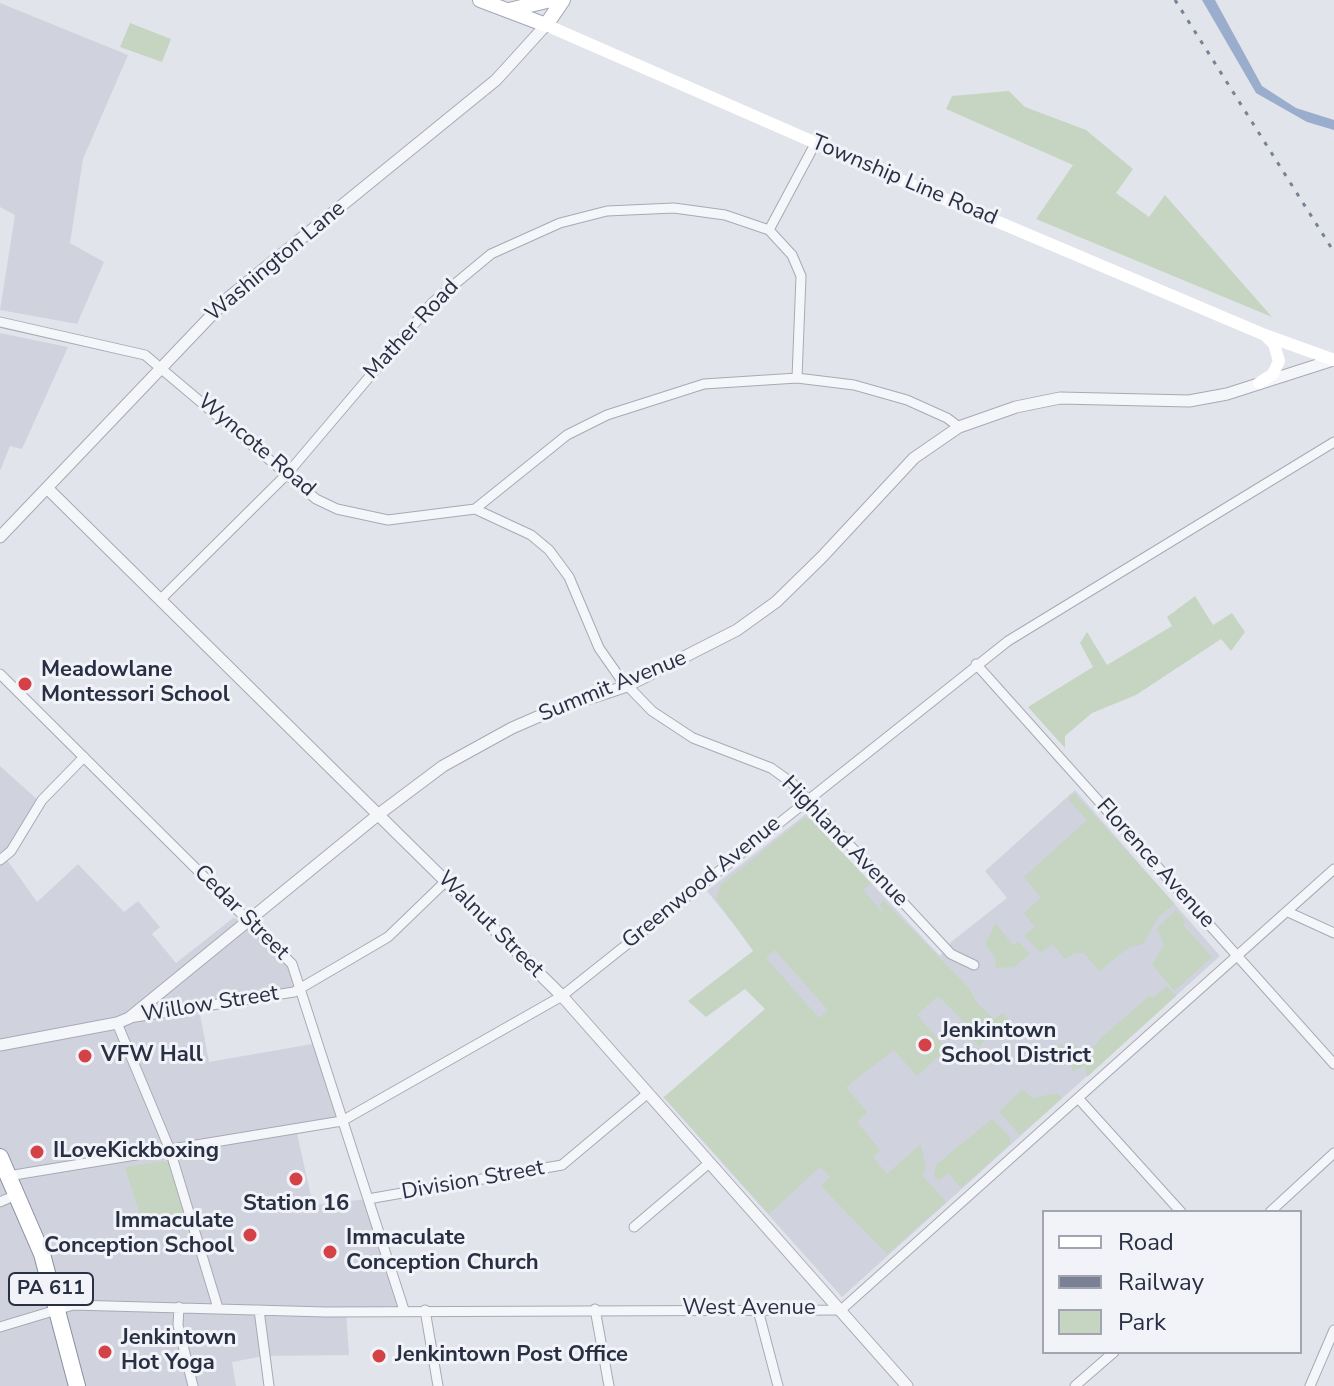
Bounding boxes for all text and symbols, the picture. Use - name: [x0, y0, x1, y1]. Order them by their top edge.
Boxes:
- street label: Township Line Road: [807, 130, 1001, 232]
- street label: Washington Lane: [201, 196, 351, 328]
- street label: Mather Road: [359, 275, 465, 385]
- street label: Wyncote Road: [192, 389, 320, 503]
- street label: Summit Avenue: [535, 645, 691, 729]
- place label: Meadowlane Montessori School: [41, 658, 230, 710]
- marker: Meadowlane Montessori School: [16, 675, 34, 693]
- street label: Highland Avenue: [775, 771, 913, 913]
- street label: Florence Avenue: [1090, 794, 1220, 934]
- street label: Greenwood Avenue: [618, 811, 786, 955]
- street label: Cedar Street: [188, 860, 294, 966]
- street label: Walnut Street: [431, 866, 549, 984]
- street label: Willow Street: [140, 981, 280, 1029]
- place label: Jenkintown School District: [941, 1019, 1091, 1070]
- marker: Jenkintown School District: [916, 1036, 934, 1054]
- place label: VFW Hall: [101, 1043, 203, 1069]
- marker: VFW Hall: [76, 1047, 94, 1065]
- place label: ILoveKickboxing: [53, 1139, 219, 1165]
- marker: ILoveKickboxing: [28, 1143, 46, 1161]
- street label: Division Street: [400, 1156, 546, 1206]
- marker: Station 16: [287, 1170, 305, 1188]
- place label: Station 16: [243, 1192, 349, 1218]
- place label: Immaculate Conception School: [44, 1209, 234, 1260]
- legend: [1042, 1210, 1302, 1354]
- marker: Immaculate Conception School: [241, 1226, 259, 1244]
- place label: Immaculate Conception Church: [346, 1226, 539, 1278]
- text: Road: [1118, 1226, 1174, 1258]
- marker: Immaculate Conception Church: [321, 1243, 339, 1261]
- text: Railway: [1118, 1266, 1204, 1298]
- road number: PA 611: [9, 1273, 93, 1305]
- street label: West Avenue: [682, 1296, 816, 1322]
- text: Park: [1118, 1306, 1166, 1338]
- place label: Jenkintown Hot Yoga: [121, 1326, 236, 1378]
- marker: Jenkintown Hot Yoga: [96, 1343, 114, 1361]
- place label: Jenkintown Post Office: [395, 1343, 628, 1369]
- marker: Jenkintown Post Office: [370, 1347, 388, 1365]

